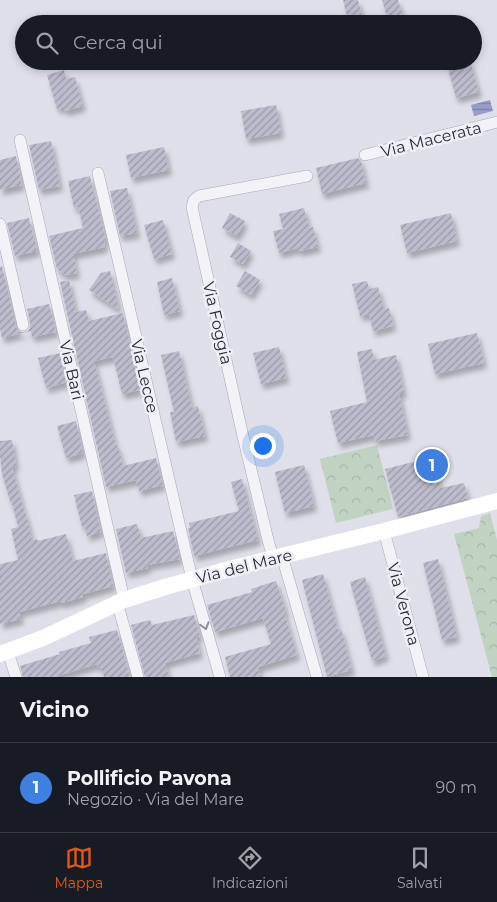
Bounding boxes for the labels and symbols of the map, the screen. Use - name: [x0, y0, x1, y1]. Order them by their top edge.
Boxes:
- street label: Via Macerata: [379, 118, 483, 161]
- street label: Via Foggia: [199, 280, 236, 366]
- street label: Via Lecce: [127, 337, 162, 415]
- street label: Via Bari: [55, 338, 88, 402]
- your location: [250, 433, 276, 459]
- pin: 1: [416, 446, 448, 484]
- street label: Via del Mare: [194, 545, 294, 588]
- street label: Via Verona: [383, 560, 424, 648]
- one-way arrow: [200, 621, 210, 629]

